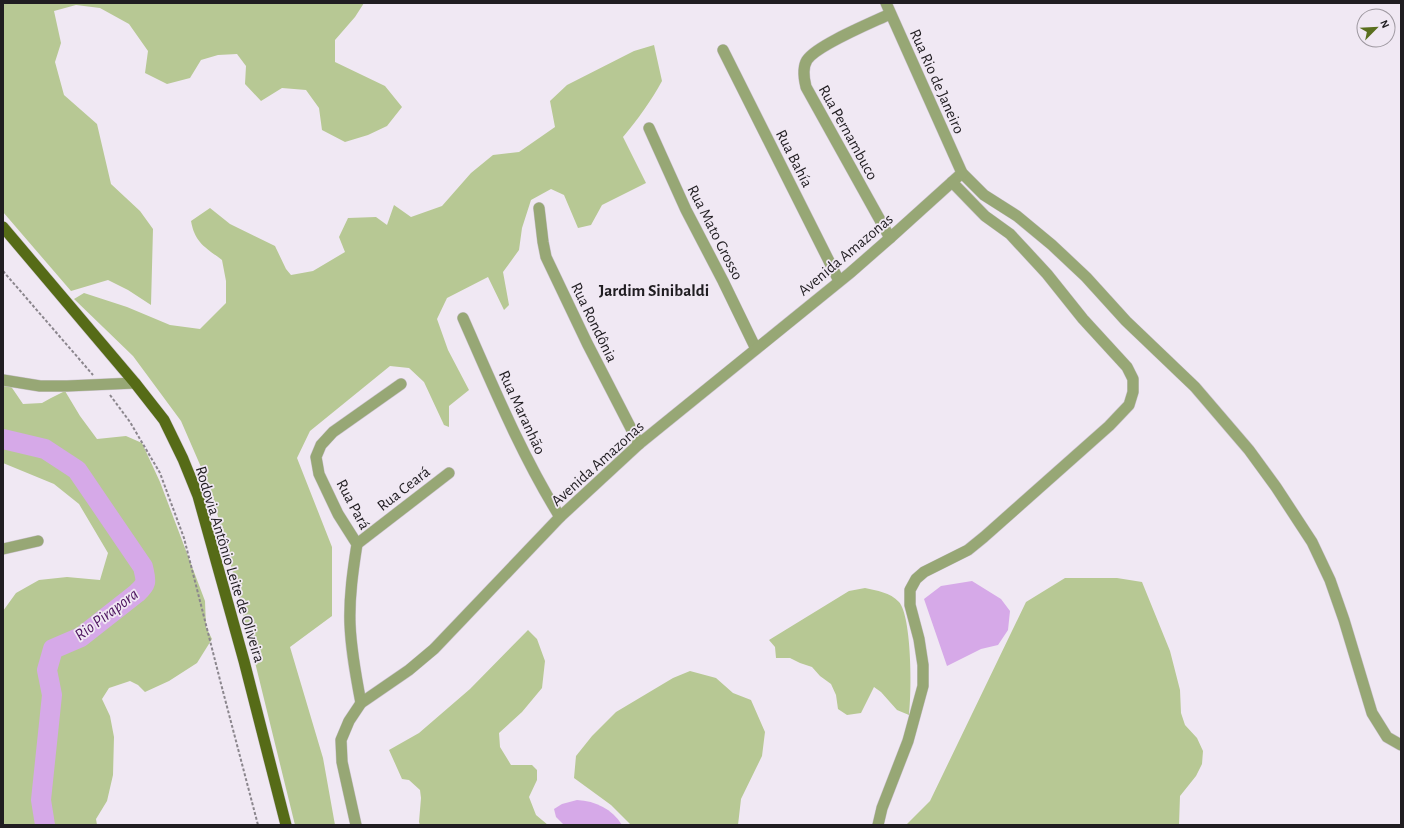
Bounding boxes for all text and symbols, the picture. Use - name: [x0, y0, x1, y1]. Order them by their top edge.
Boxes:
- north arrow: [1356, 8, 1396, 48]
- text: N: [1378, 18, 1391, 30]
- street label: Rua Rio de Janeiro: [907, 27, 967, 136]
- street label: Rua Pernambuco: [816, 82, 881, 183]
- street label: Rua Bahía: [773, 127, 815, 190]
- street label: Rua Mato Grosso: [684, 183, 746, 283]
- street label: Avenida Amazonas: [795, 211, 896, 299]
- street label: Rua Rondônia: [568, 280, 620, 365]
- district label: Jardim Sinibaldi: [599, 282, 709, 299]
- street label: Rua Maranhão: [496, 368, 549, 457]
- street label: Avenida Amazonas: [548, 418, 647, 509]
- street label: Rua Ceará: [374, 463, 433, 514]
- street label: Rodovia Antônio Leite de Oliveira: [193, 464, 268, 664]
- street label: Rua Pará: [333, 477, 373, 532]
- water label: Rio Pirapora: [71, 585, 142, 644]

